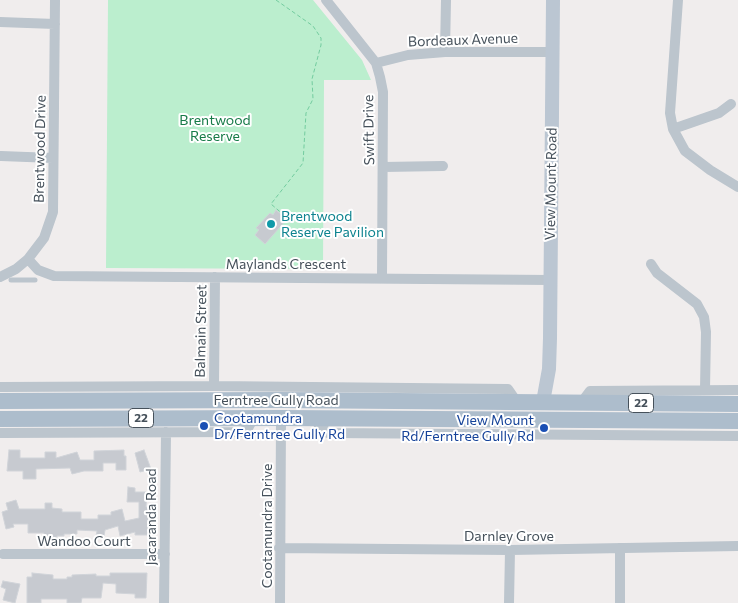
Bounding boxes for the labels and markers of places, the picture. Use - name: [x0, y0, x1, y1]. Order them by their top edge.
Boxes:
- place label: Brentwood Reserve Pavilion: [281, 208, 384, 240]
- marker: Brentwood Reserve Pavilion: [265, 218, 277, 230]
- place label: Cootamundra Dr/Ferntree Gully Rd: [214, 410, 345, 442]
- place label: View Mount Rd/Ferntree Gully Rd: [401, 412, 534, 444]
- marker: Cootamundra Dr/Ferntree Gully Rd: [198, 420, 210, 432]
- marker: View Mount Rd/Ferntree Gully Rd: [538, 422, 550, 434]

